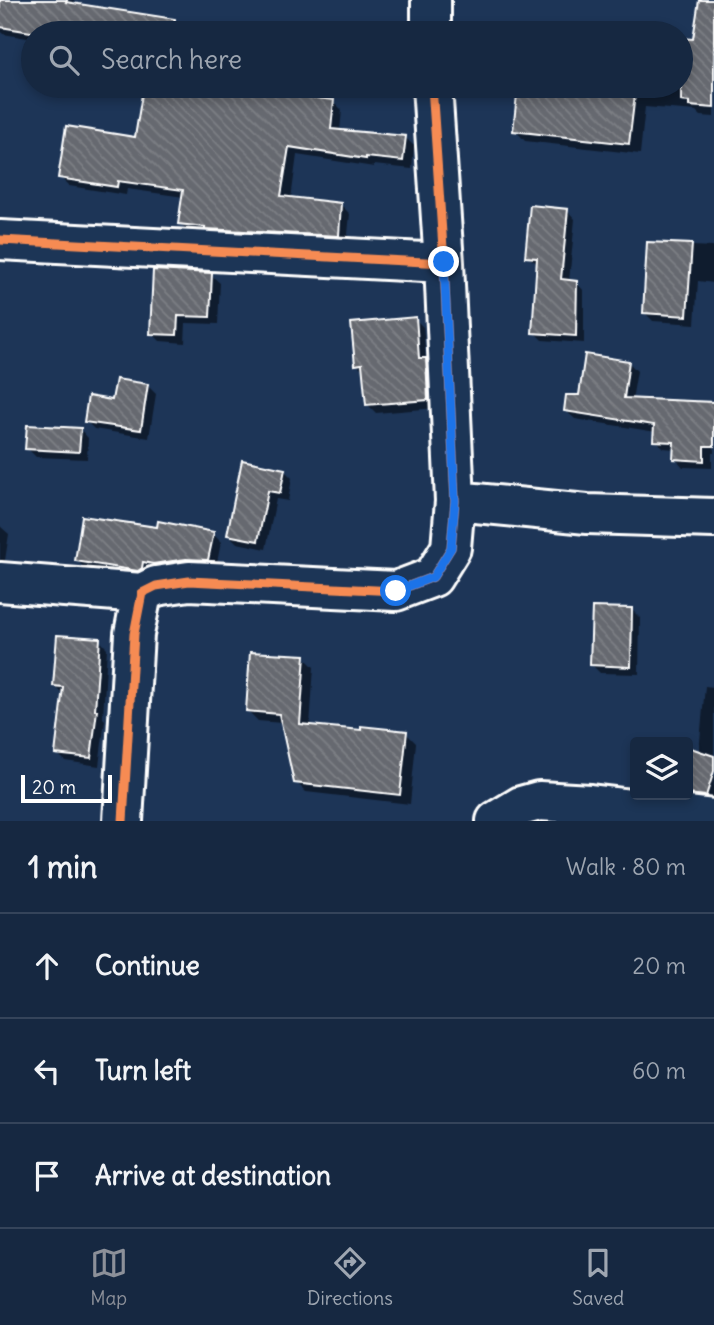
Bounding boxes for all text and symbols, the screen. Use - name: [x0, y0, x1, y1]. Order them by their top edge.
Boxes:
- search box: [21, 21, 693, 98]
- icon: search: [45, 41, 83, 79]
- text: Search here: [101, 43, 242, 76]
- route end: [428, 246, 459, 277]
- route start: [380, 575, 411, 606]
- map controls: [630, 737, 693, 800]
- button: layers: [630, 737, 693, 800]
- scale bar: [21, 772, 112, 804]
- text: 20 m: [32, 775, 76, 799]
- text: 1 min: [28, 848, 97, 886]
- text: Walk · 80 m: [566, 852, 686, 881]
- icon: ahead: [28, 947, 66, 985]
- text: Continue: [95, 949, 200, 982]
- text: 20 m: [633, 951, 686, 980]
- icon: left: [28, 1052, 66, 1090]
- text: Turn left: [95, 1054, 191, 1087]
- text: 60 m: [632, 1056, 686, 1085]
- icon: arrive: [28, 1157, 66, 1195]
- text: Arrive at destination: [95, 1159, 331, 1192]
- tab: Map: [90, 1244, 128, 1310]
- tab: Directions: [307, 1244, 393, 1310]
- tab: Saved: [572, 1244, 624, 1310]

